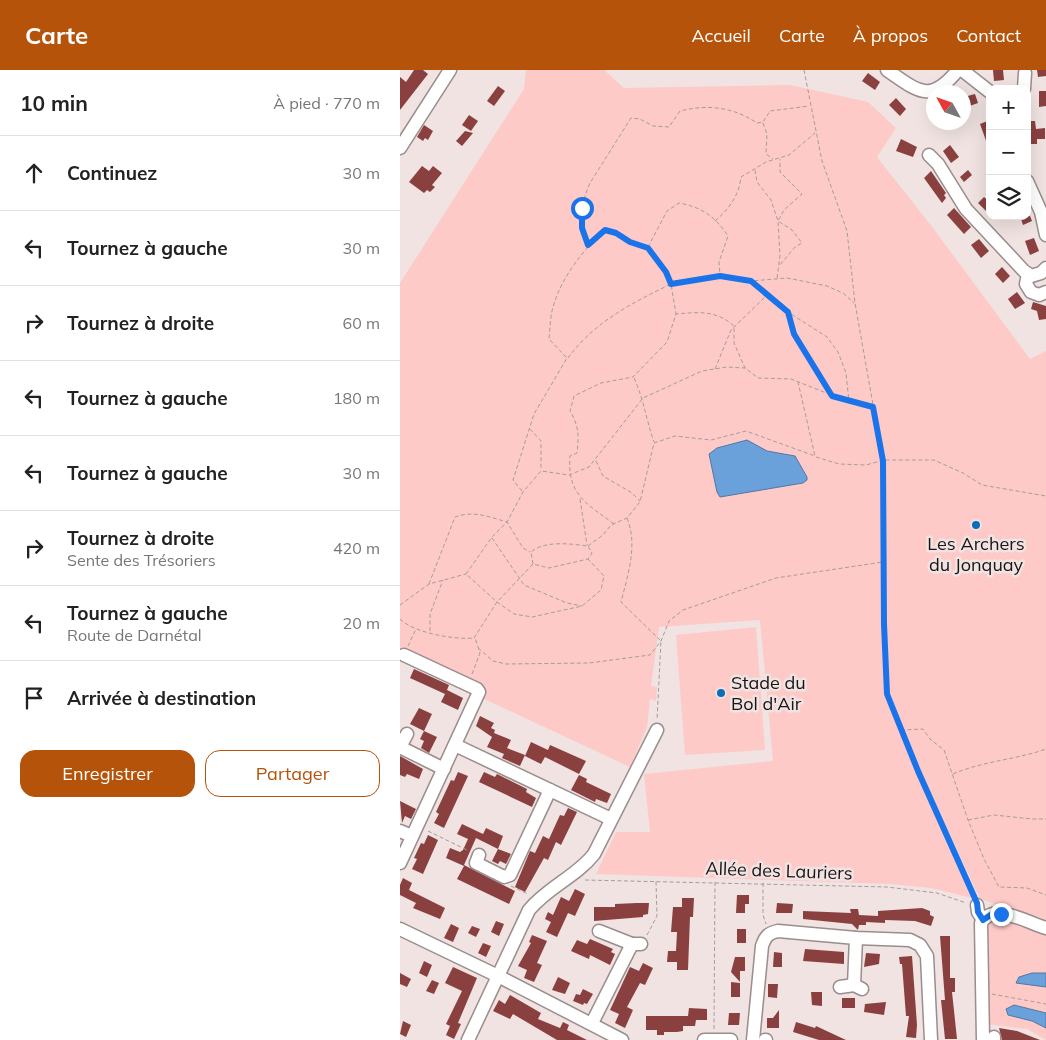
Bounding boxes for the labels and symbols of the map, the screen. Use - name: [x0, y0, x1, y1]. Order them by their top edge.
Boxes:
- north arrow: [926, 85, 971, 130]
- route start: [571, 197, 594, 220]
- marker: Les Archers du Jonquay: [970, 519, 982, 531]
- place label: Les Archers du Jonquay: [927, 532, 1025, 576]
- place label: Stade du Bol d'Air: [731, 671, 806, 715]
- marker: Stade du Bol d'Air: [715, 687, 727, 699]
- street label: Allée des Lauriers: [705, 856, 853, 885]
- route end: [990, 903, 1013, 926]

